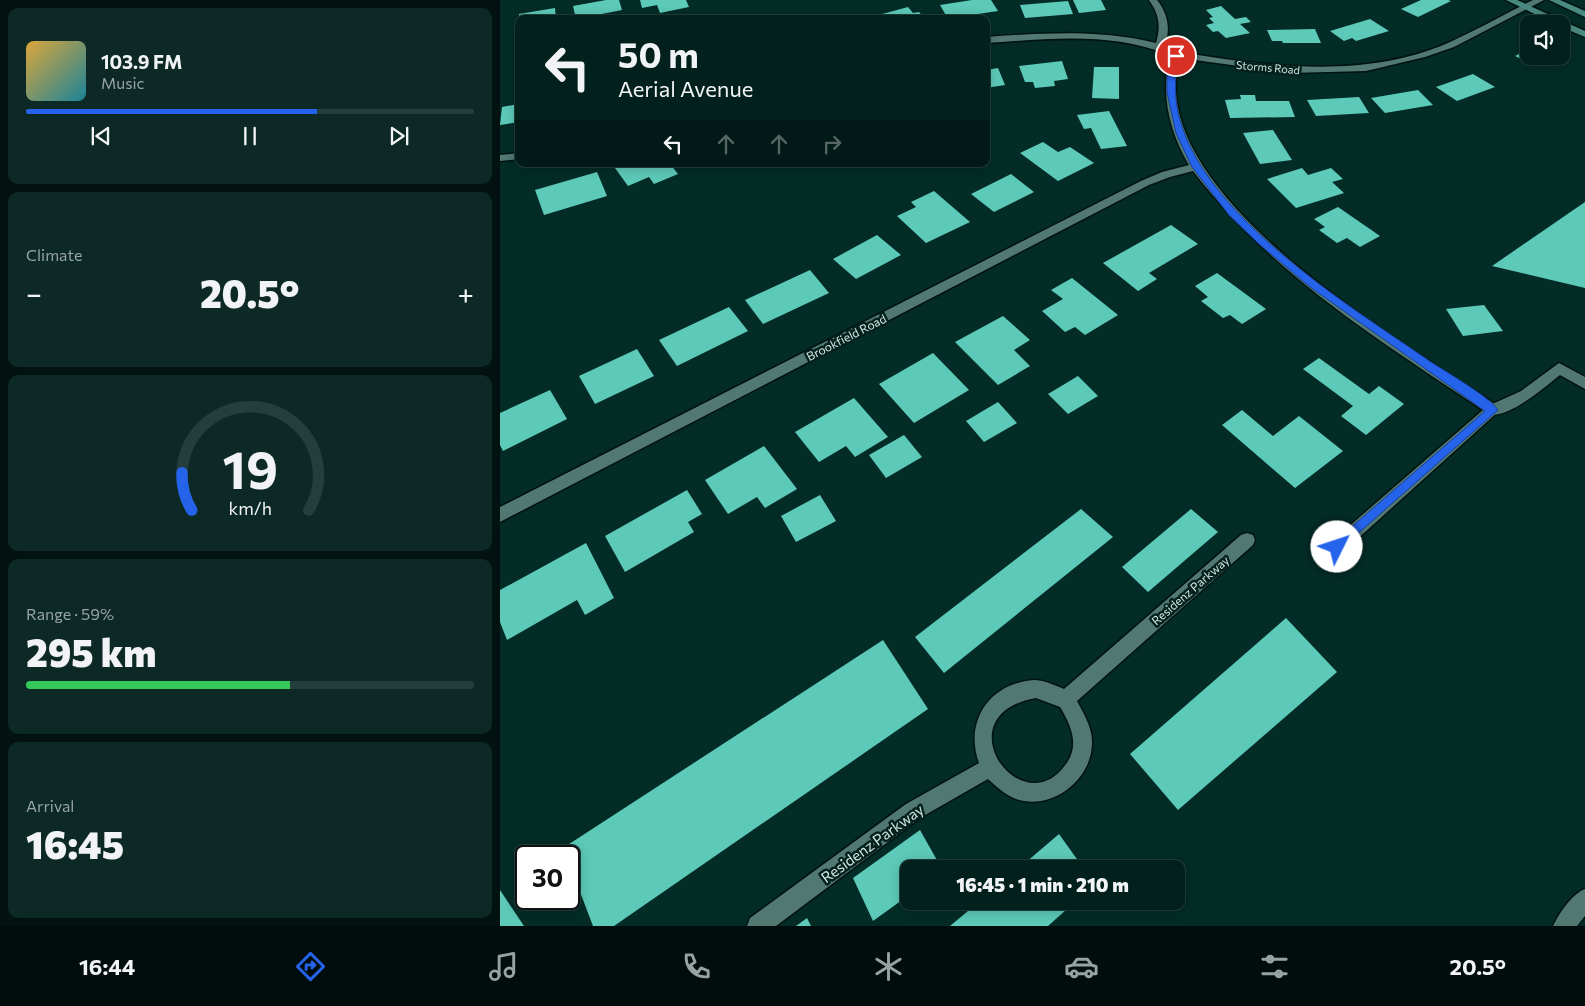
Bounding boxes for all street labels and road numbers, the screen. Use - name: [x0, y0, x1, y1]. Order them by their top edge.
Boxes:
- street label: Storms Road: [1235, 58, 1301, 76]
- street label: Brookfield Road: [804, 311, 888, 363]
- street label: Residenz Parkway: [1148, 553, 1232, 627]
- street label: Residenz Parkway: [817, 800, 927, 886]

